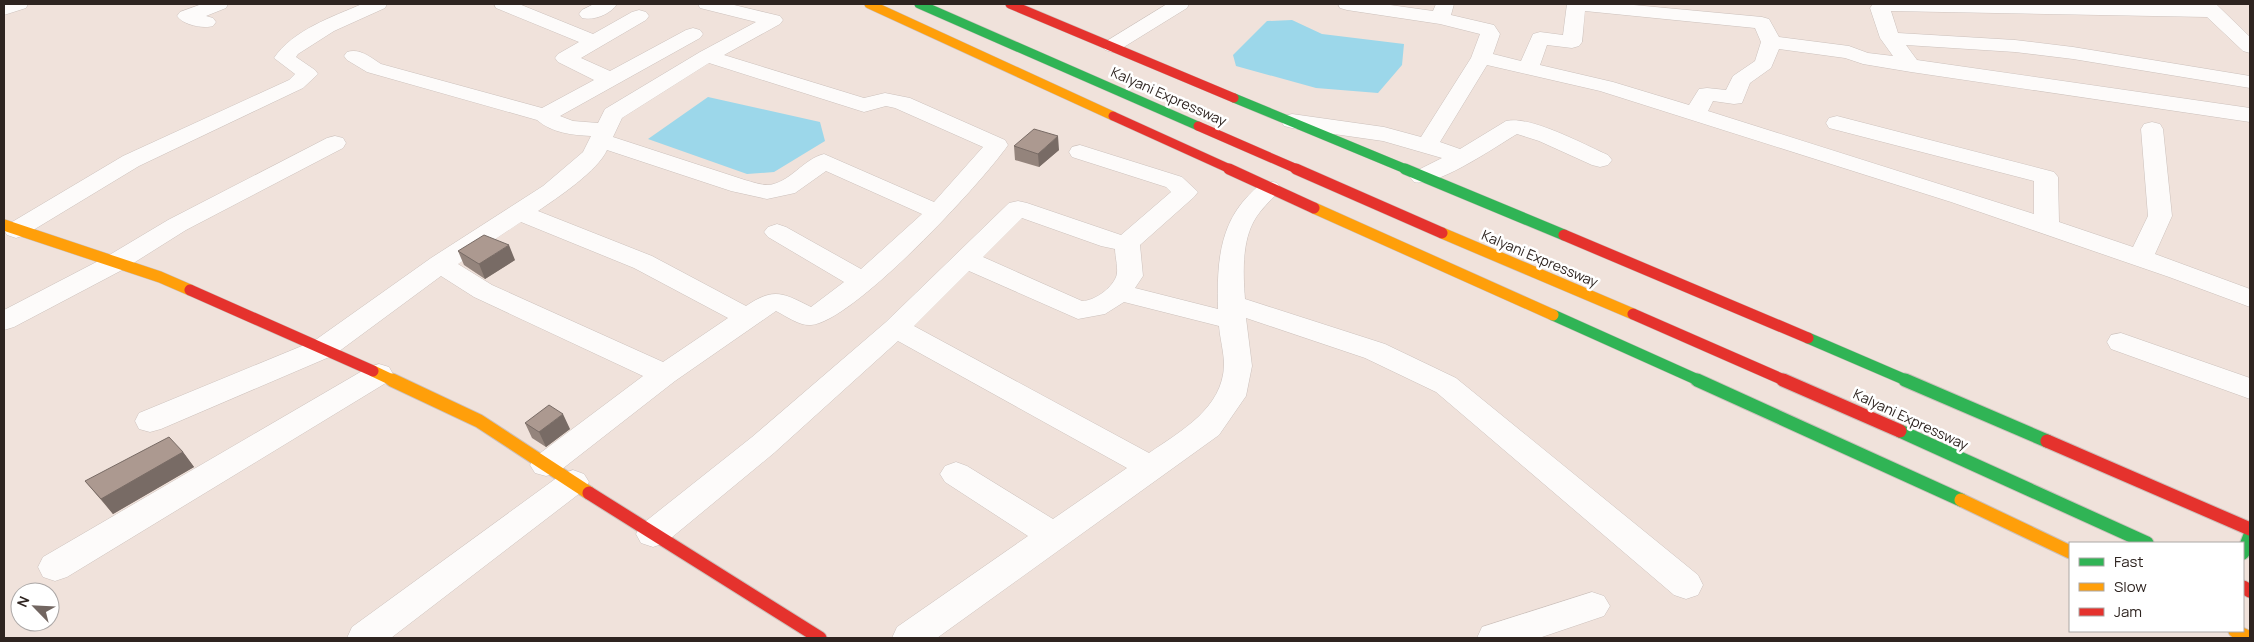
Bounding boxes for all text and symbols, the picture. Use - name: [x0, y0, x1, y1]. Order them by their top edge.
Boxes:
- street label: Kalyani Expressway: [1108, 62, 1230, 130]
- street label: Kalyani Expressway: [1479, 225, 1602, 291]
- street label: Kalyani Expressway: [1850, 384, 1972, 454]
- legend: [2069, 542, 2244, 632]
- text: Fast: [2114, 551, 2143, 572]
- text: Slow: [2114, 576, 2147, 597]
- north arrow: [10, 582, 60, 632]
- text: N: [12, 593, 33, 610]
- text: Jam: [2114, 601, 2142, 622]

